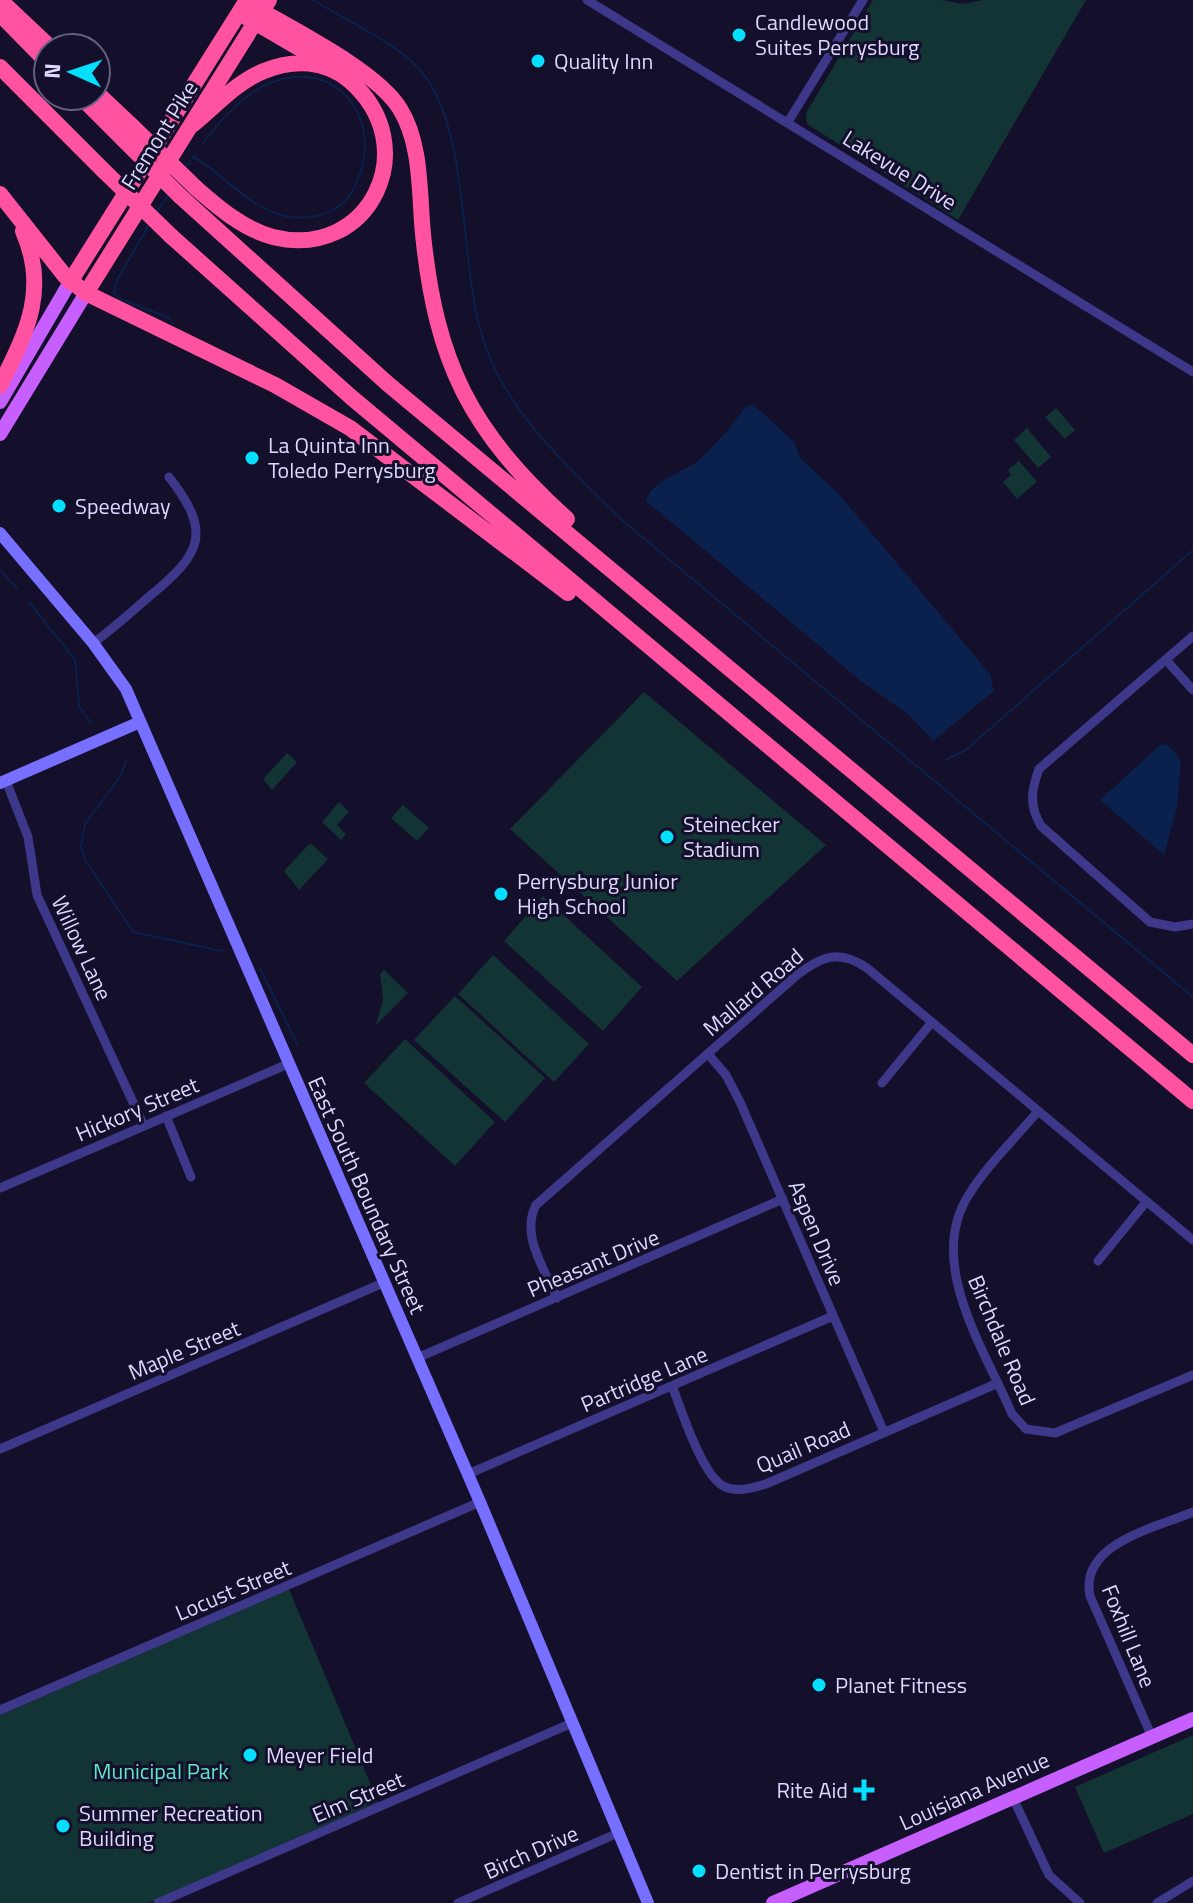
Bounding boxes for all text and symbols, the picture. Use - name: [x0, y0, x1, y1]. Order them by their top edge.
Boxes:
- place label: Candlewood Suites Perrysburg: [755, 5, 919, 64]
- marker: Candlewood Suites Perrysburg: [730, 26, 748, 44]
- north arrow: [32, 32, 112, 112]
- place label: Quality Inn: [554, 44, 653, 78]
- marker: Quality Inn: [529, 52, 547, 70]
- text: N: [35, 62, 69, 79]
- street label: Fremont Pike: [112, 74, 206, 196]
- street label: Lakevue Drive: [836, 121, 964, 219]
- place label: La Quinta Inn Toledo Perrysburg: [268, 428, 436, 487]
- marker: La Quinta Inn Toledo Perrysburg: [243, 449, 261, 467]
- place label: Speedway: [75, 489, 171, 523]
- marker: Speedway: [50, 497, 68, 515]
- place label: Steinecker Stadium: [683, 807, 780, 866]
- marker: Steinecker Stadium: [658, 828, 676, 846]
- place label: Perrysburg Junior High School: [517, 864, 678, 923]
- marker: Perrysburg Junior High School: [492, 885, 510, 903]
- street label: Willow Lane: [43, 890, 121, 1006]
- street label: Mallard Road: [695, 940, 811, 1044]
- street label: Hickory Street: [70, 1068, 204, 1150]
- street label: East South Boundary Street: [299, 1071, 435, 1319]
- street label: Aspen Drive: [780, 1175, 854, 1291]
- street label: Pheasant Drive: [522, 1220, 664, 1306]
- street label: Birchdale Road: [959, 1270, 1045, 1410]
- street label: Maple Street: [123, 1311, 246, 1389]
- street label: Partridge Lane: [575, 1337, 713, 1421]
- street label: Quail Road: [751, 1412, 855, 1482]
- street label: Locust Street: [170, 1550, 296, 1630]
- street label: Foxhill Lane: [1093, 1579, 1165, 1693]
- place label: Planet Fitness: [835, 1668, 967, 1702]
- marker: Planet Fitness: [810, 1676, 828, 1694]
- place label: Meyer Field: [266, 1738, 374, 1772]
- street label: Louisiana Avenue: [893, 1743, 1055, 1839]
- marker: Meyer Field: [241, 1746, 259, 1764]
- park label: Municipal Park: [93, 1754, 229, 1788]
- street label: Elm Street: [307, 1762, 410, 1832]
- place label: Rite Aid: [776, 1773, 848, 1807]
- marker: Rite Aid: [855, 1781, 873, 1799]
- place label: Summer Recreation Building: [79, 1796, 263, 1855]
- street label: Birch Drive: [478, 1816, 584, 1888]
- marker: Summer Recreation Building: [54, 1817, 72, 1835]
- place label: Dentist in Perrysburg: [715, 1854, 911, 1888]
- marker: Dentist in Perrysburg: [690, 1862, 708, 1880]

